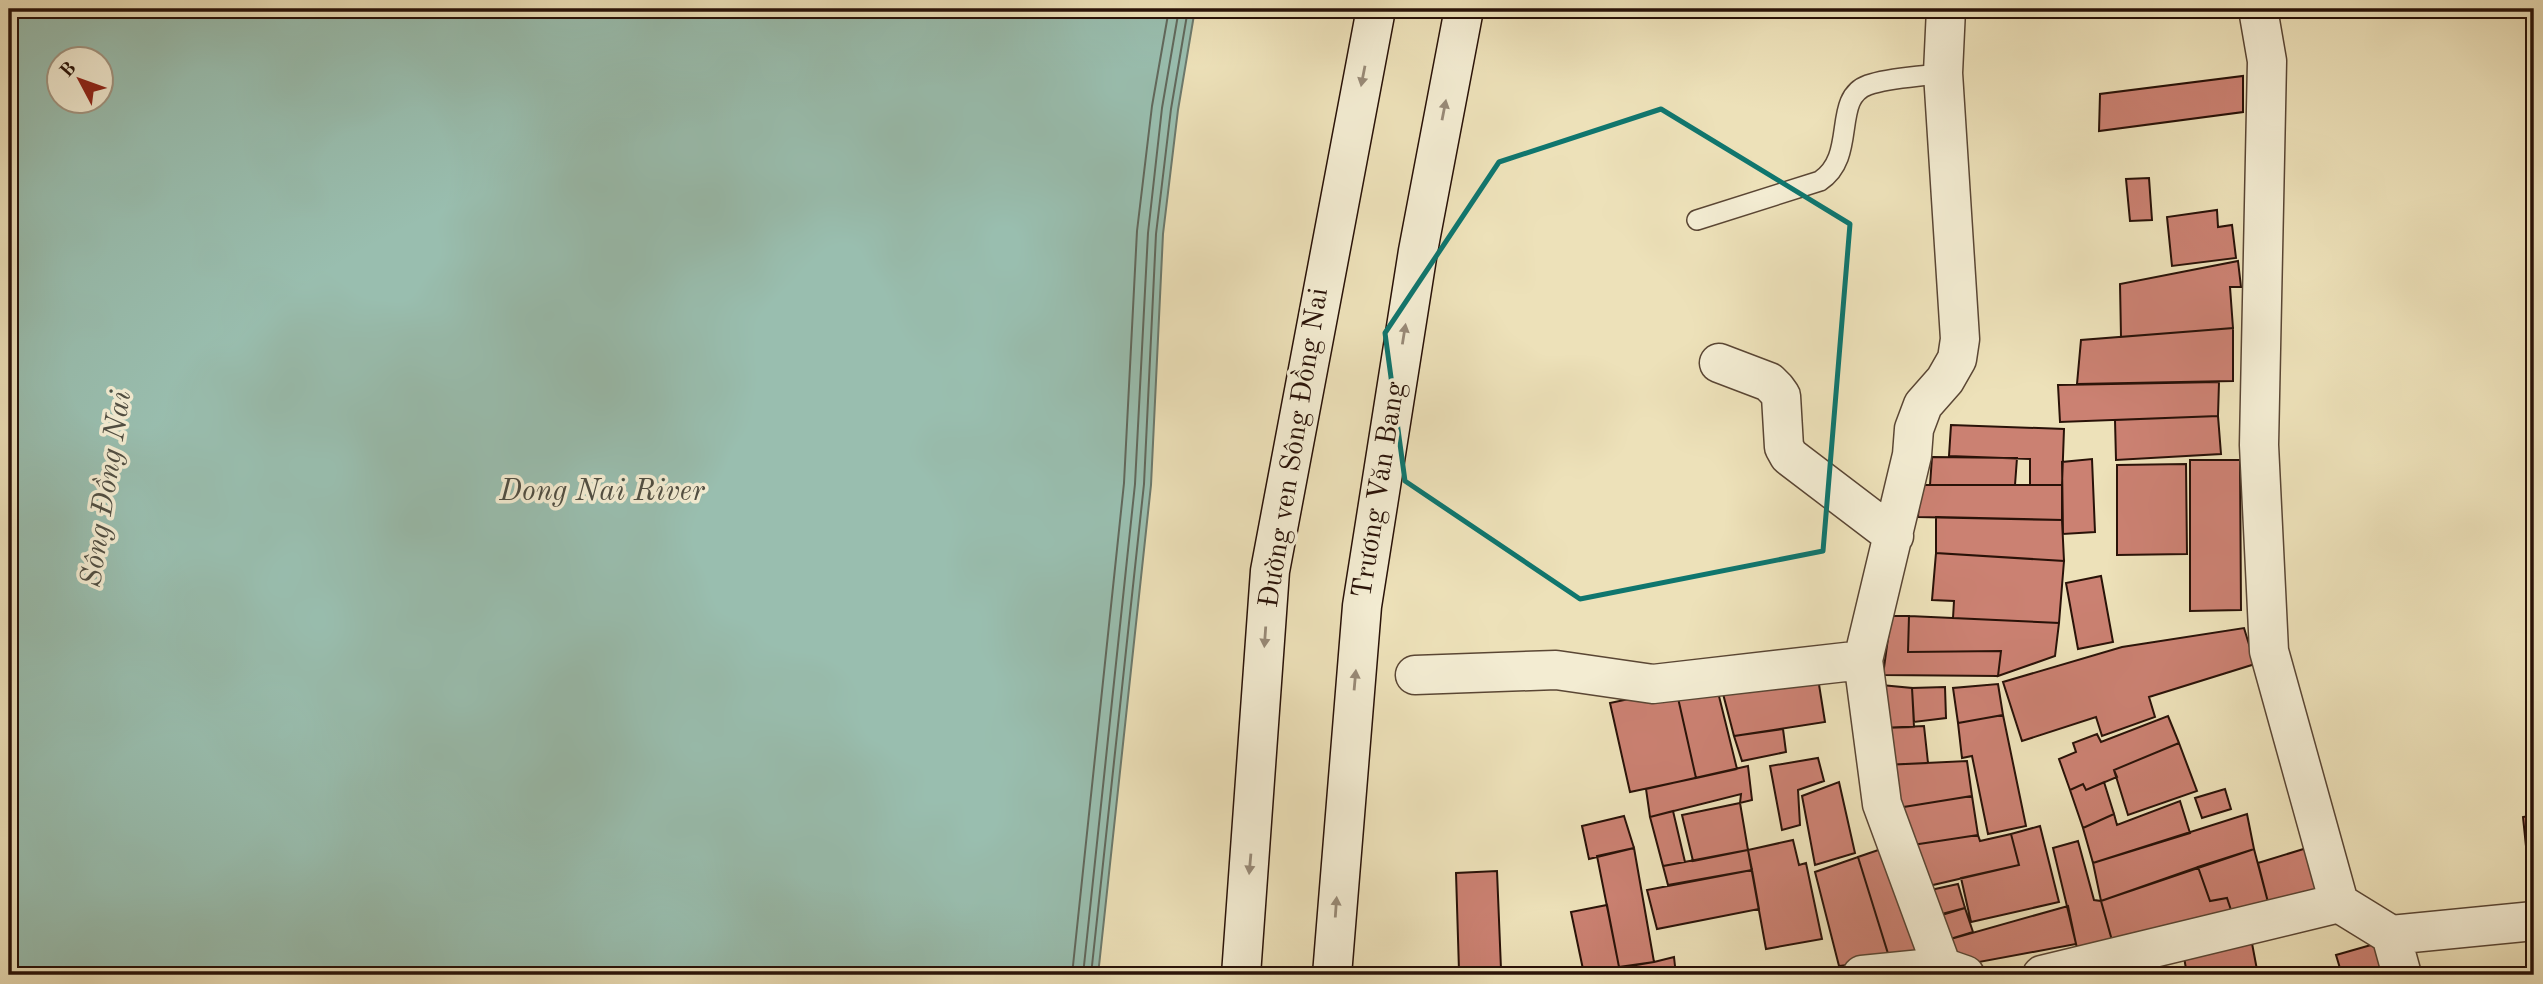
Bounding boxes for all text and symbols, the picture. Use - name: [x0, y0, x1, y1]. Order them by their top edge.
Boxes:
- north arrow: [46, 46, 116, 116]
- text: B: [57, 59, 81, 82]
- one-way arrow: [1358, 65, 1369, 87]
- one-way arrow: [1439, 99, 1450, 121]
- street label: Đường ven Sông Đồng Nai: [1253, 286, 1334, 610]
- one-way arrow: [1399, 323, 1410, 345]
- street label: Trương Văn Bang: [1349, 380, 1411, 600]
- water label: Sông Đồng Nai: [75, 388, 137, 589]
- water label: Dong Nai River: [498, 477, 706, 507]
- one-way arrow: [1259, 626, 1270, 648]
- one-way arrow: [1350, 669, 1361, 691]
- one-way arrow: [1244, 853, 1255, 875]
- one-way arrow: [1331, 896, 1342, 918]

